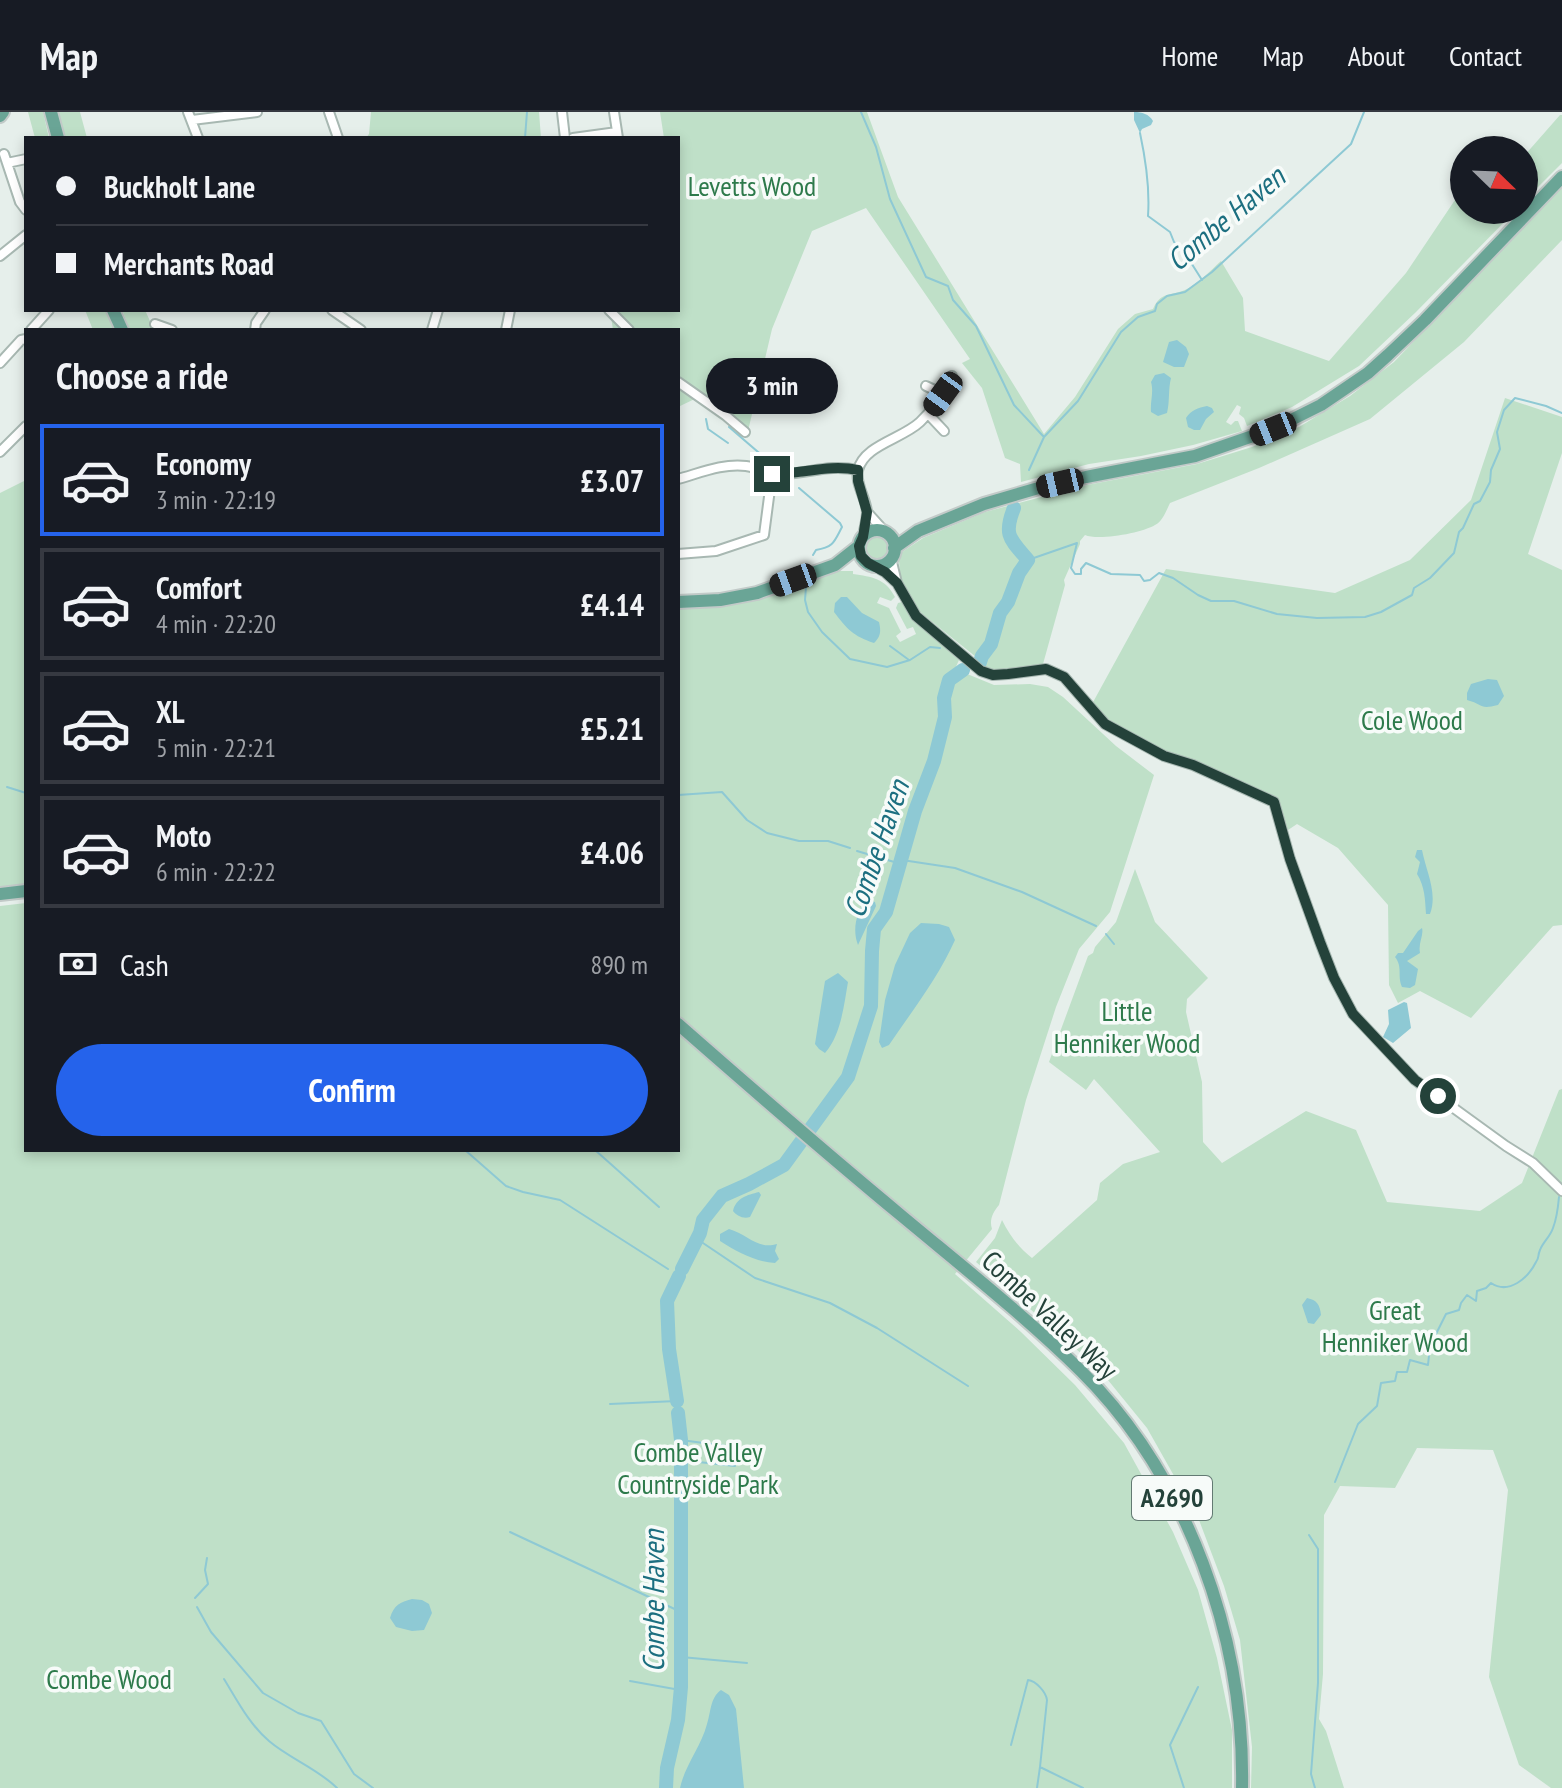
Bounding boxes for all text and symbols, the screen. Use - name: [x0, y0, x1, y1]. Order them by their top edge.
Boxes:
- text: Map: [40, 31, 98, 80]
- text: Home: [1162, 37, 1218, 74]
- text: Map: [1262, 37, 1304, 74]
- text: About: [1348, 37, 1405, 74]
- text: Contact: [1449, 37, 1522, 74]
- north arrow: [1450, 136, 1538, 224]
- map controls: [1450, 136, 1538, 224]
- water label: Combe Haven: [1158, 156, 1294, 279]
- text: Buckholt Lane: [104, 167, 255, 206]
- park label: Levetts Wood: [688, 167, 816, 204]
- text: Merchants Road: [104, 244, 274, 283]
- text: Choose a ride: [56, 352, 228, 399]
- callout: 3 min: [706, 358, 838, 414]
- car: [919, 368, 967, 420]
- text: 3 min: [746, 369, 798, 402]
- car: [1246, 409, 1300, 449]
- icon: car: [60, 444, 132, 516]
- text: Economy: [156, 444, 251, 483]
- route end: [754, 456, 790, 492]
- text: £3.07: [580, 461, 644, 500]
- car: [1034, 466, 1086, 500]
- text: 3 min · 22:19: [156, 483, 276, 516]
- car: [766, 561, 820, 599]
- icon: car: [60, 568, 132, 640]
- text: Comfort: [156, 568, 242, 607]
- text: £4.14: [580, 585, 644, 624]
- text: 4 min · 22:20: [156, 607, 276, 640]
- icon: car: [60, 692, 132, 764]
- text: XL: [156, 692, 185, 731]
- park label: Cole Wood: [1361, 701, 1463, 738]
- text: £5.21: [580, 709, 644, 748]
- text: 5 min · 22:21: [156, 731, 276, 764]
- water label: Combe Haven: [834, 773, 918, 922]
- icon: car: [60, 816, 132, 888]
- text: Moto: [156, 816, 211, 855]
- text: £4.06: [580, 833, 644, 872]
- text: 6 min · 22:22: [156, 855, 276, 888]
- icon: cash: [56, 942, 100, 986]
- text: Cash: [120, 945, 169, 984]
- text: 890 m: [590, 948, 648, 981]
- park label: Little Henniker Wood: [1054, 992, 1200, 1061]
- button: Confirm: [56, 1044, 648, 1136]
- route start: [1420, 1078, 1456, 1114]
- street label: Combe Valley Way: [974, 1242, 1127, 1388]
- park label: Great Henniker Wood: [1322, 1291, 1468, 1360]
- park label: Combe Valley Countryside Park: [617, 1433, 779, 1502]
- road number: A2690: [1132, 1476, 1212, 1520]
- water label: Combe Haven: [633, 1528, 672, 1672]
- park label: Combe Wood: [46, 1660, 172, 1697]

